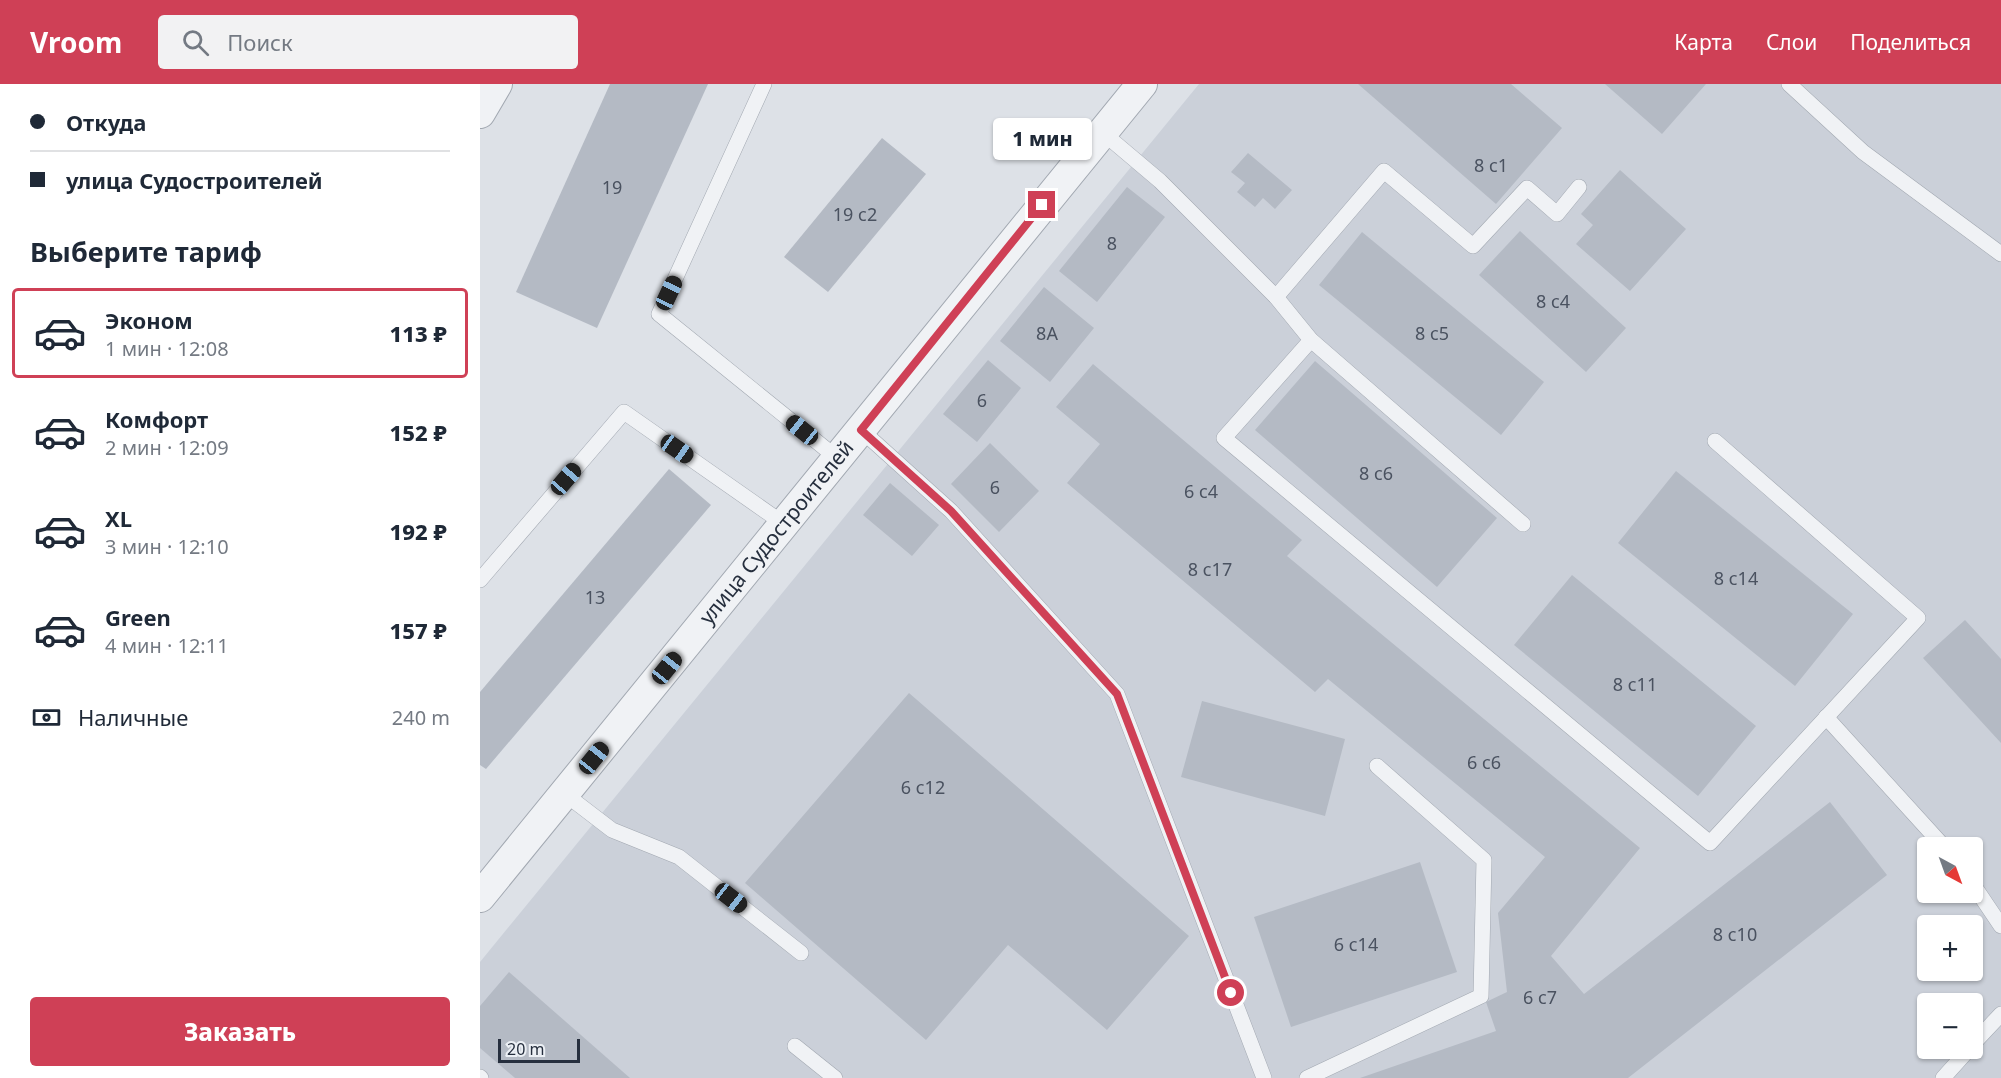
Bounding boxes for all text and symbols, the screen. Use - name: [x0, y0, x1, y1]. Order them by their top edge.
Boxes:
- search box: [158, 15, 578, 69]
- text: Vroom: [30, 23, 122, 61]
- icon: search: [179, 26, 212, 59]
- text: Поиск: [227, 27, 293, 57]
- text: Карта: [1674, 28, 1733, 56]
- text: Слои: [1766, 28, 1817, 56]
- text: Поделиться: [1850, 28, 1971, 56]
- text: Откуда: [66, 107, 146, 137]
- callout: 1 мин: [992, 118, 1092, 160]
- text: 1 мин: [1012, 125, 1073, 152]
- house number: 8 с1: [1474, 153, 1508, 177]
- text: улица Судостроителей: [66, 165, 323, 195]
- house number: 19: [602, 175, 622, 199]
- route end: [1028, 191, 1055, 218]
- house number: 19 с2: [833, 202, 877, 226]
- house number: 8: [1107, 231, 1117, 255]
- text: Выберите тариф: [30, 233, 262, 270]
- car: [653, 273, 685, 313]
- house number: 8 с4: [1536, 289, 1570, 313]
- text: Эконом: [105, 305, 193, 335]
- icon: car: [33, 306, 87, 360]
- text: 113 ₽: [390, 318, 447, 348]
- house number: 8А: [1036, 321, 1058, 345]
- house number: 8 с5: [1415, 321, 1449, 345]
- text: 1 мин · 12:08: [105, 335, 229, 362]
- house number: 6: [977, 388, 987, 412]
- text: Комфорт: [105, 404, 208, 434]
- icon: car: [33, 405, 87, 459]
- car: [782, 412, 822, 448]
- text: 152 ₽: [390, 417, 447, 447]
- car: [657, 431, 697, 467]
- text: 2 мин · 12:09: [105, 434, 229, 461]
- street label: улица Судостроителей: [693, 434, 859, 630]
- car: [547, 460, 585, 498]
- house number: 8 с6: [1359, 461, 1393, 485]
- house number: 6: [990, 475, 1000, 499]
- house number: 6 с4: [1184, 479, 1218, 503]
- text: XL: [105, 503, 132, 533]
- icon: car: [33, 504, 87, 558]
- text: 192 ₽: [390, 516, 447, 546]
- text: 3 мин · 12:10: [105, 533, 229, 560]
- house number: 8 с17: [1188, 557, 1232, 581]
- house number: 8 с14: [1714, 566, 1758, 590]
- house number: 13: [585, 585, 605, 609]
- text: Green: [105, 602, 171, 632]
- icon: car: [33, 603, 87, 657]
- text: 157 ₽: [390, 615, 447, 645]
- text: 4 мин · 12:11: [105, 632, 229, 659]
- car: [649, 648, 685, 688]
- house number: 8 с11: [1613, 672, 1657, 696]
- icon: cash: [30, 701, 63, 734]
- text: Наличные: [78, 702, 188, 732]
- text: 240 m: [392, 704, 450, 731]
- car: [576, 738, 612, 778]
- house number: 6 с6: [1467, 750, 1501, 774]
- house number: 6 с12: [901, 775, 945, 799]
- north arrow: [1917, 837, 1983, 903]
- map controls: [1917, 837, 1983, 1059]
- car: [711, 880, 751, 916]
- button: +: [1917, 915, 1983, 981]
- house number: 8 с10: [1713, 922, 1757, 946]
- house number: 6 с14: [1334, 932, 1378, 956]
- route start: [1217, 979, 1244, 1006]
- house number: 6 с7: [1523, 985, 1557, 1009]
- button: −: [1917, 993, 1983, 1059]
- button: Заказать: [30, 997, 450, 1066]
- scale bar: [498, 1036, 580, 1064]
- text: 20 m: [507, 1038, 544, 1060]

